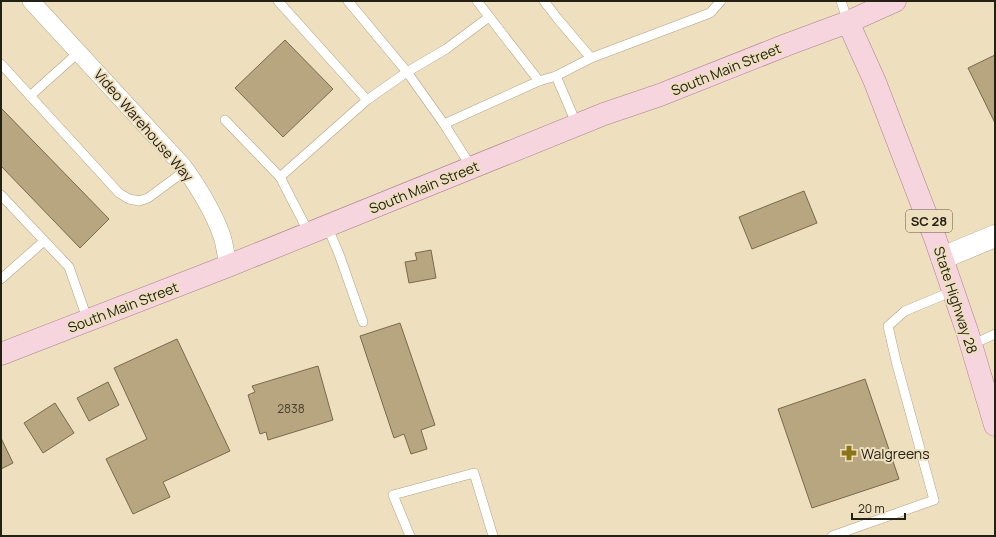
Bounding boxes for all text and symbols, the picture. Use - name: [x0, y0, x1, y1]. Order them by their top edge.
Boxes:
- street label: South Main Street: [668, 38, 784, 100]
- street label: Video Warehouse Way: [90, 65, 198, 186]
- street label: South Main Street: [366, 156, 482, 218]
- road number: SC 28: [906, 210, 952, 232]
- street label: State Highway 28: [930, 244, 982, 356]
- street label: South Main Street: [65, 277, 181, 337]
- house number: 2838: [277, 400, 305, 417]
- pharmacy icon: Walgreens: [840, 444, 858, 462]
- place label: Walgreens: [861, 444, 930, 463]
- scale bar: [852, 495, 905, 521]
- text: 20 m: [858, 500, 885, 517]

